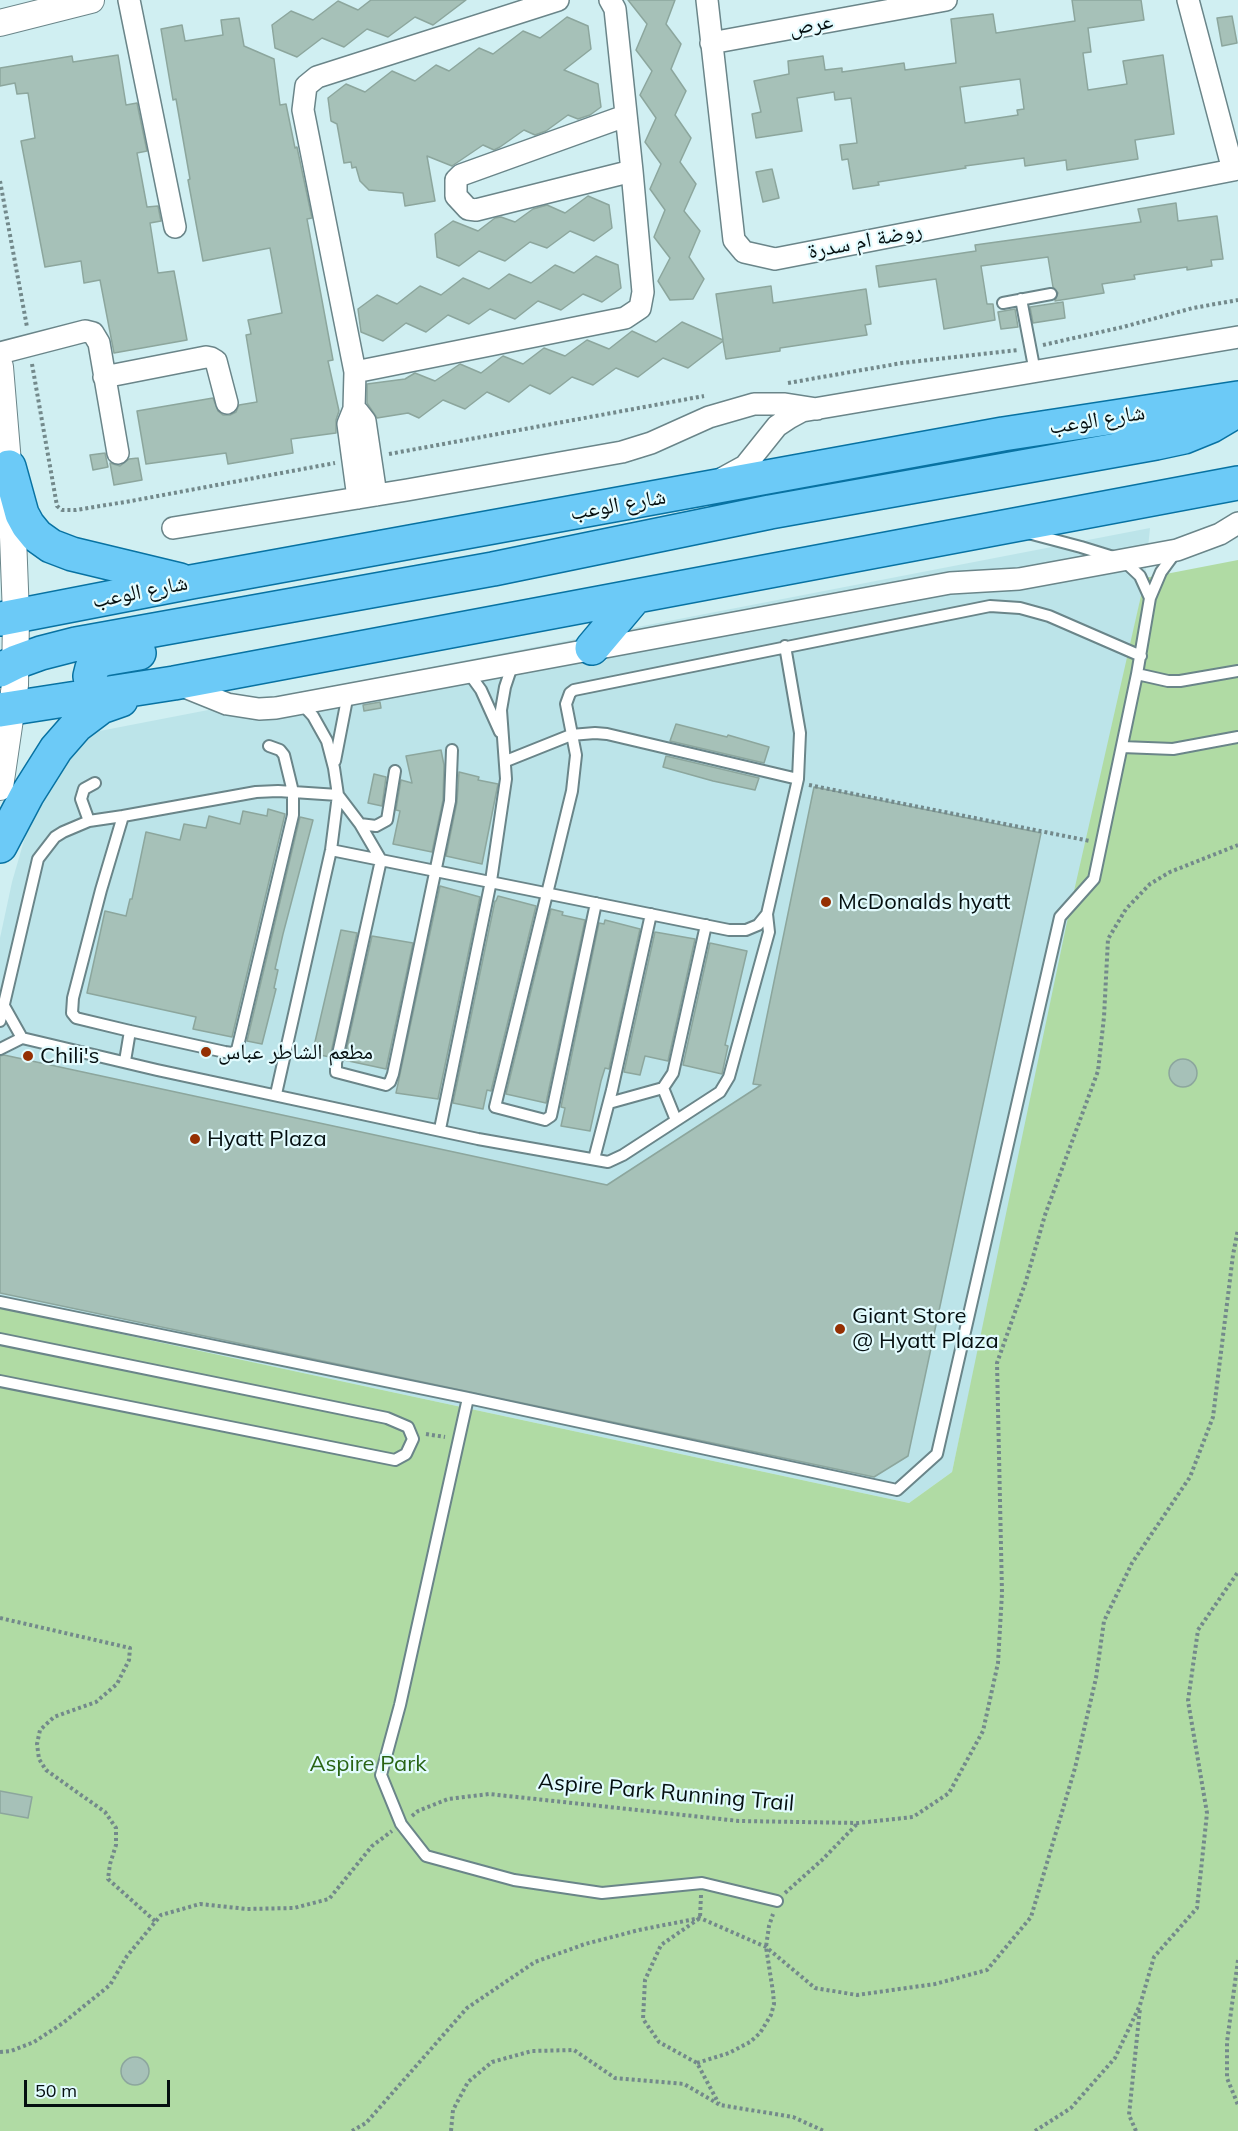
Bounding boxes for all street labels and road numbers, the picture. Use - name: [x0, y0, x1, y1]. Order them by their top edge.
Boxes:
- street label: عرص: [787, 8, 835, 42]
- street label: روضة ام سدرة: [806, 217, 924, 265]
- street label: شارع الوعب: [1047, 399, 1147, 441]
- street label: شارع الوعب: [568, 484, 668, 526]
- street label: شارع الوعب: [90, 570, 190, 614]
- street label: Aspire Park Running Trail: [537, 1769, 795, 1817]

